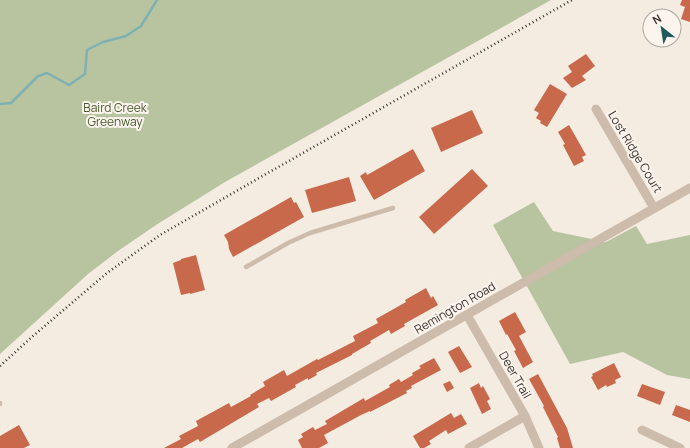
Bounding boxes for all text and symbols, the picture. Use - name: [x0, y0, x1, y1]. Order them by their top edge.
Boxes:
- north arrow: [642, 8, 682, 48]
- text: N: [650, 10, 664, 27]
- park label: Baird Creek Greenway: [83, 99, 148, 130]
- street label: Lost Ridge Court: [604, 108, 667, 196]
- street label: Remington Road: [411, 277, 499, 338]
- street label: Deer Trail: [495, 348, 536, 401]

